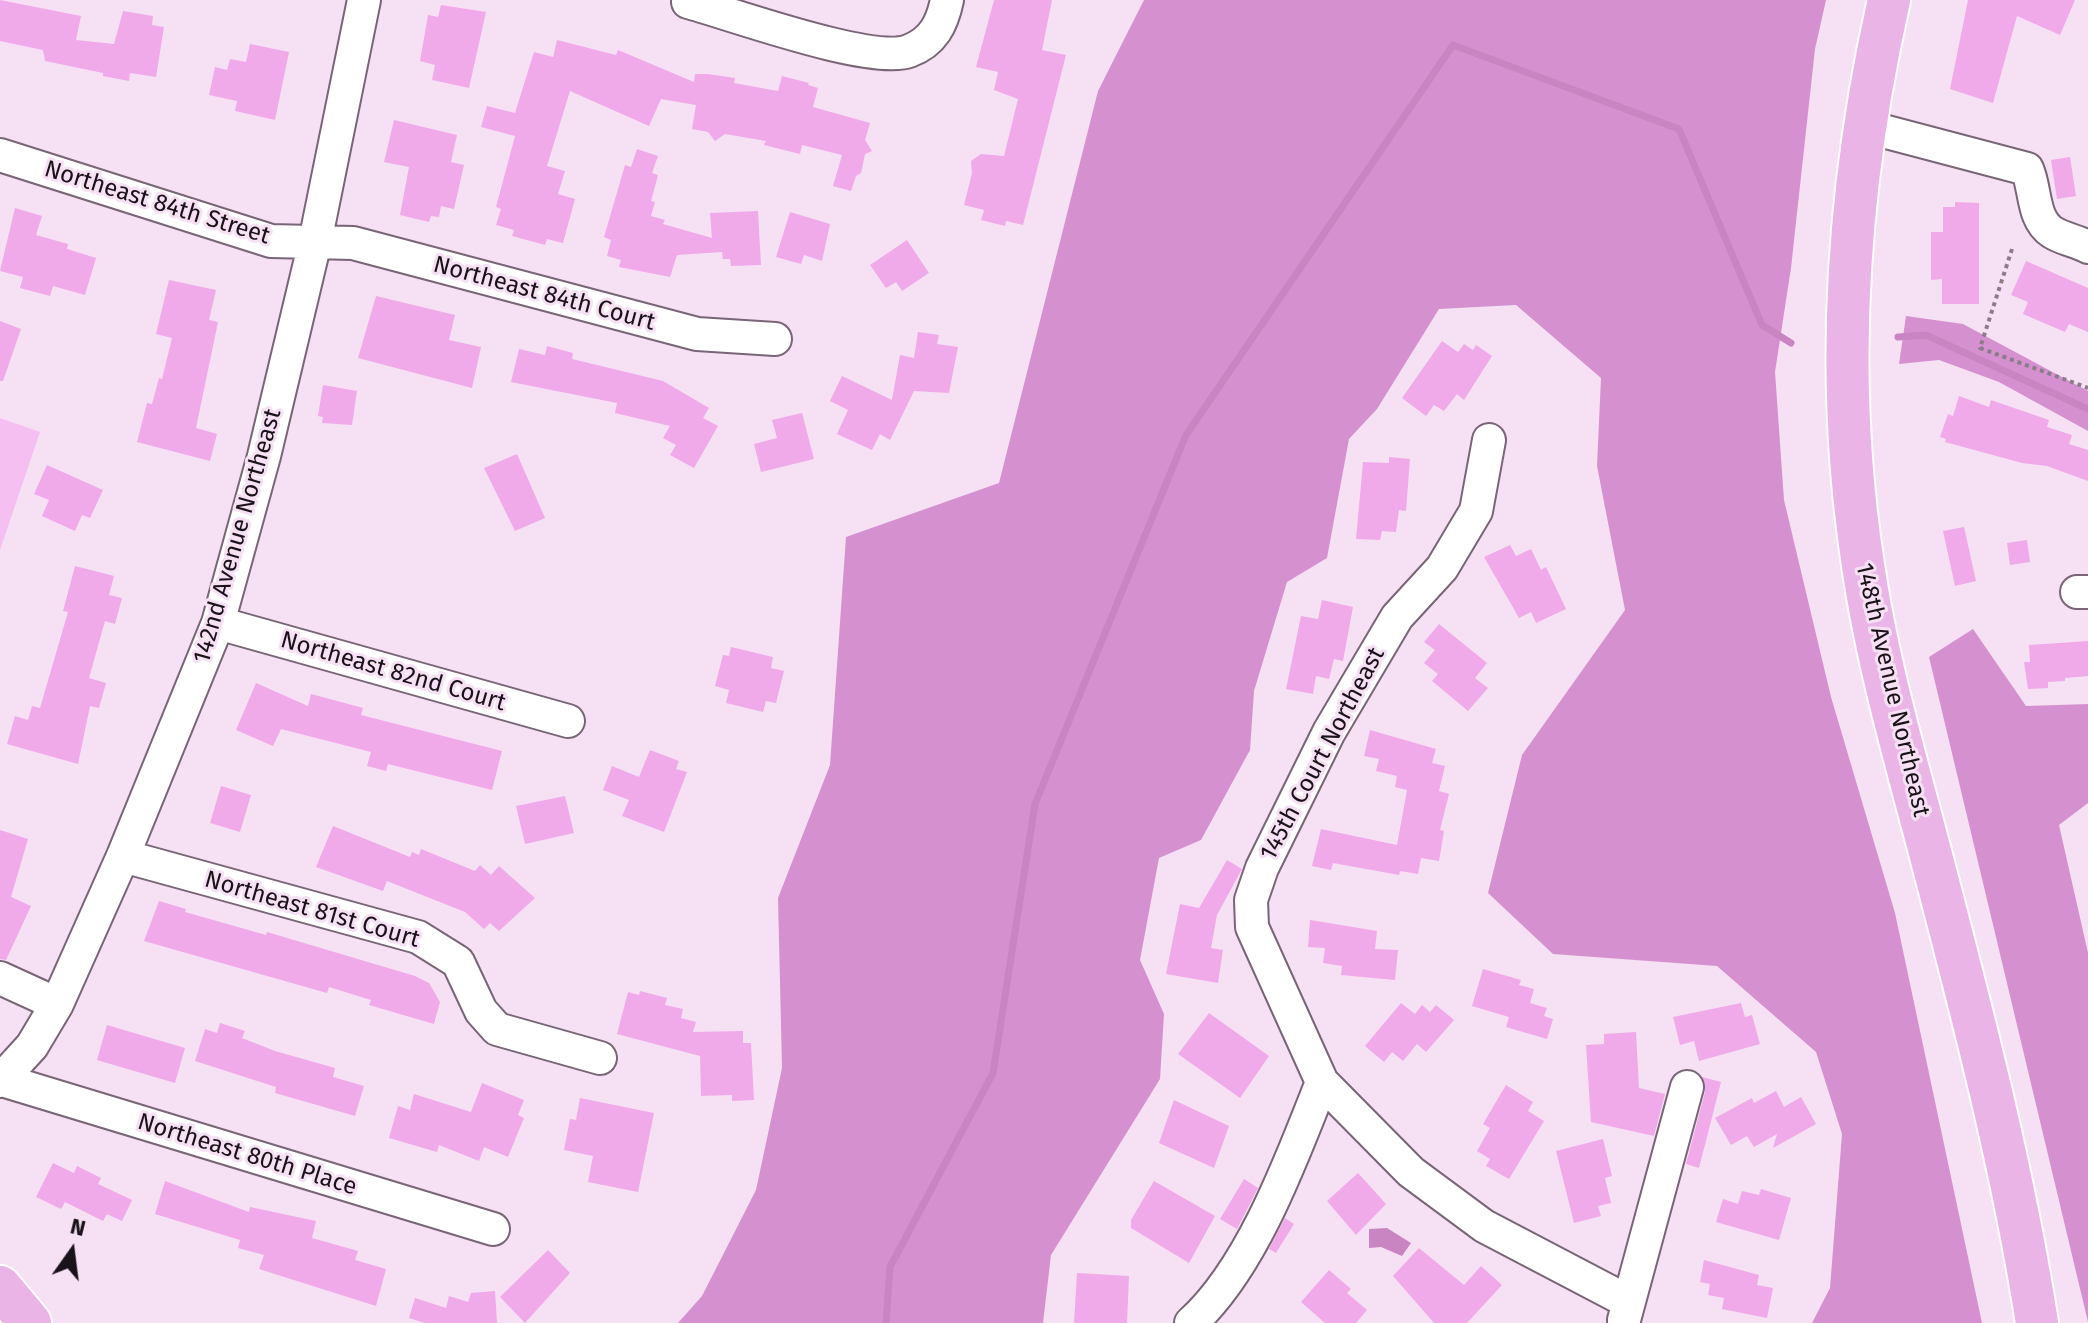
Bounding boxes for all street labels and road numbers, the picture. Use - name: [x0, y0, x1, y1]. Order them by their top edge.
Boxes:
- street label: Northeast 84th Street: [41, 155, 273, 251]
- street label: Northeast 84th Court: [430, 251, 658, 337]
- street label: 142nd Avenue Northeast: [188, 405, 288, 667]
- street label: 148th Avenue Northeast: [1849, 560, 1935, 820]
- street label: Northeast 82nd Court: [277, 626, 509, 718]
- street label: 145th Court Northeast: [1255, 643, 1391, 865]
- street label: Northeast 81st Court: [201, 866, 423, 954]
- street label: Northeast 80th Place: [134, 1108, 360, 1202]

